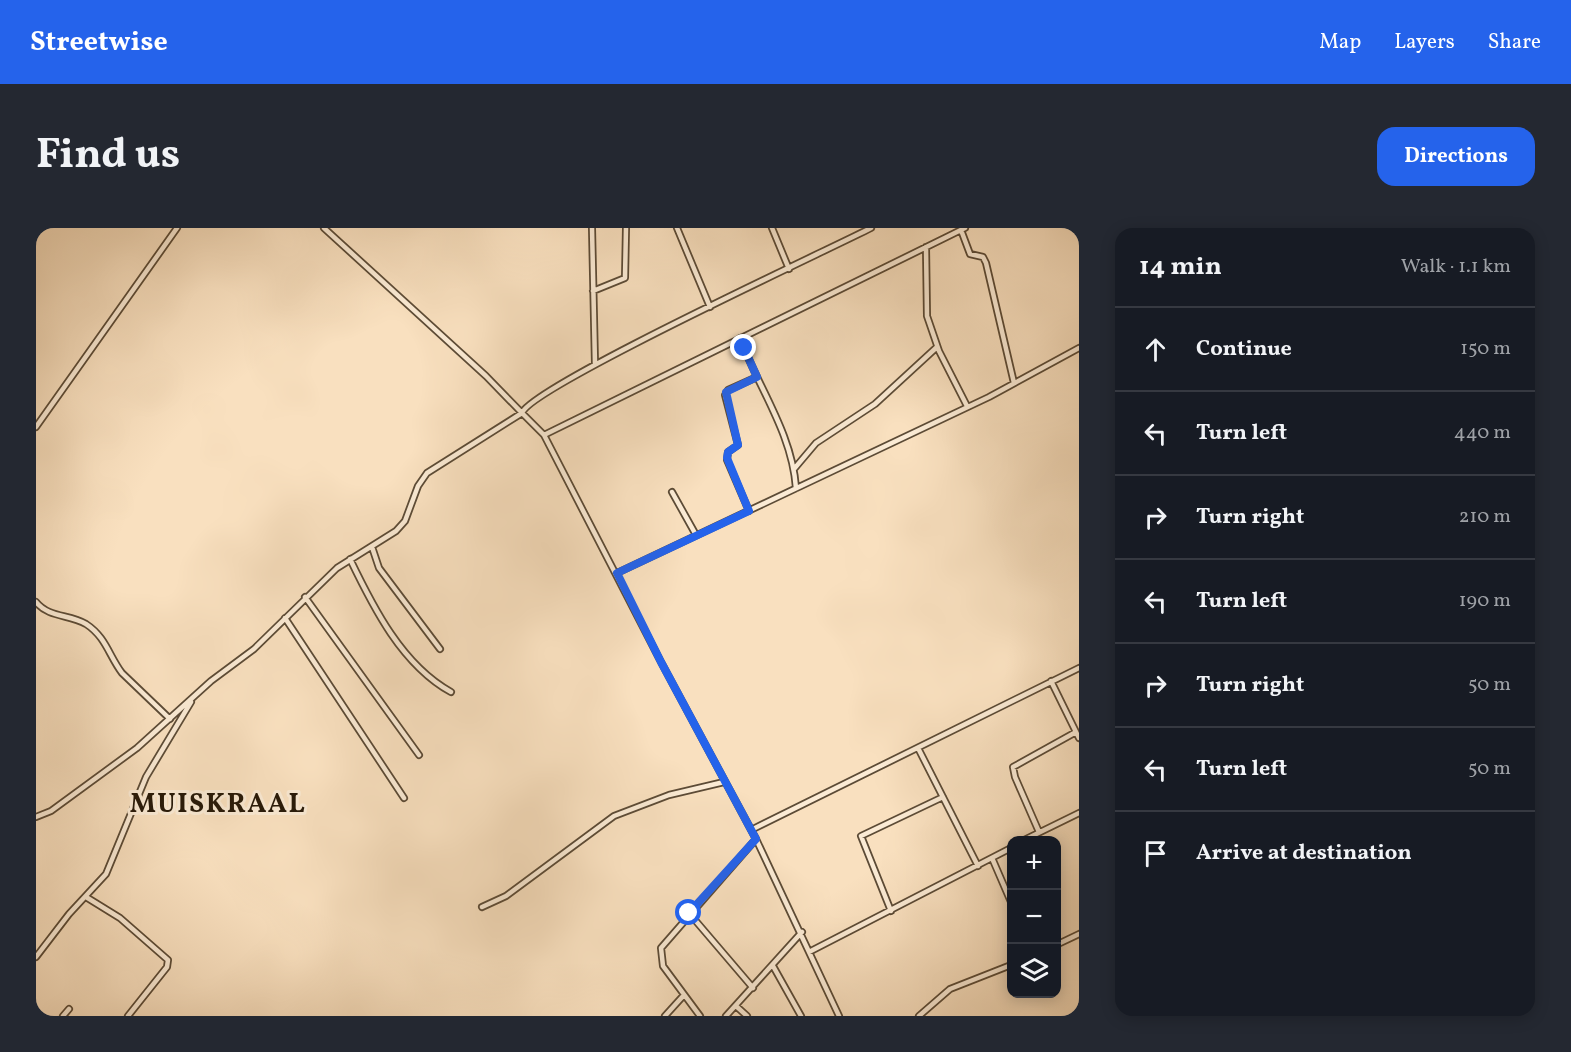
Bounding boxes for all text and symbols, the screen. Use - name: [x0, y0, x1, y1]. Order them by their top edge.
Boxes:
- text: Streetwise: [30, 23, 168, 62]
- text: Map: [1319, 28, 1361, 57]
- text: Layers: [1394, 28, 1455, 57]
- text: Share: [1488, 28, 1541, 57]
- text: Find us: [36, 127, 180, 186]
- button: Directions: [1377, 127, 1535, 186]
- text: 14 min: [1139, 249, 1222, 285]
- text: Walk · 1.1 km: [1401, 253, 1511, 281]
- icon: ahead: [1139, 333, 1172, 366]
- route end: [730, 334, 756, 360]
- text: Continue: [1196, 334, 1292, 365]
- text: 150 m: [1460, 335, 1511, 363]
- icon: left: [1139, 417, 1172, 450]
- text: Turn left: [1196, 418, 1287, 449]
- text: 440 m: [1454, 419, 1511, 447]
- icon: right: [1139, 501, 1172, 534]
- text: Turn right: [1196, 502, 1304, 533]
- text: 210 m: [1459, 503, 1511, 531]
- icon: left: [1139, 585, 1172, 618]
- text: Turn left: [1196, 586, 1287, 617]
- text: 190 m: [1459, 587, 1511, 615]
- icon: right: [1139, 669, 1172, 702]
- text: Turn right: [1196, 670, 1304, 701]
- text: 50 m: [1468, 671, 1511, 699]
- icon: left: [1139, 753, 1172, 786]
- text: Turn left: [1196, 754, 1287, 785]
- text: 50 m: [1468, 755, 1511, 783]
- district label: MUISKRAAL: [130, 786, 306, 824]
- map controls: [1007, 836, 1061, 998]
- button: +: [1007, 836, 1061, 890]
- icon: arrive: [1139, 837, 1172, 870]
- text: Arrive at destination: [1196, 838, 1412, 869]
- button: −: [1007, 890, 1061, 944]
- route start: [675, 899, 701, 925]
- button: layers: [1007, 944, 1061, 998]

